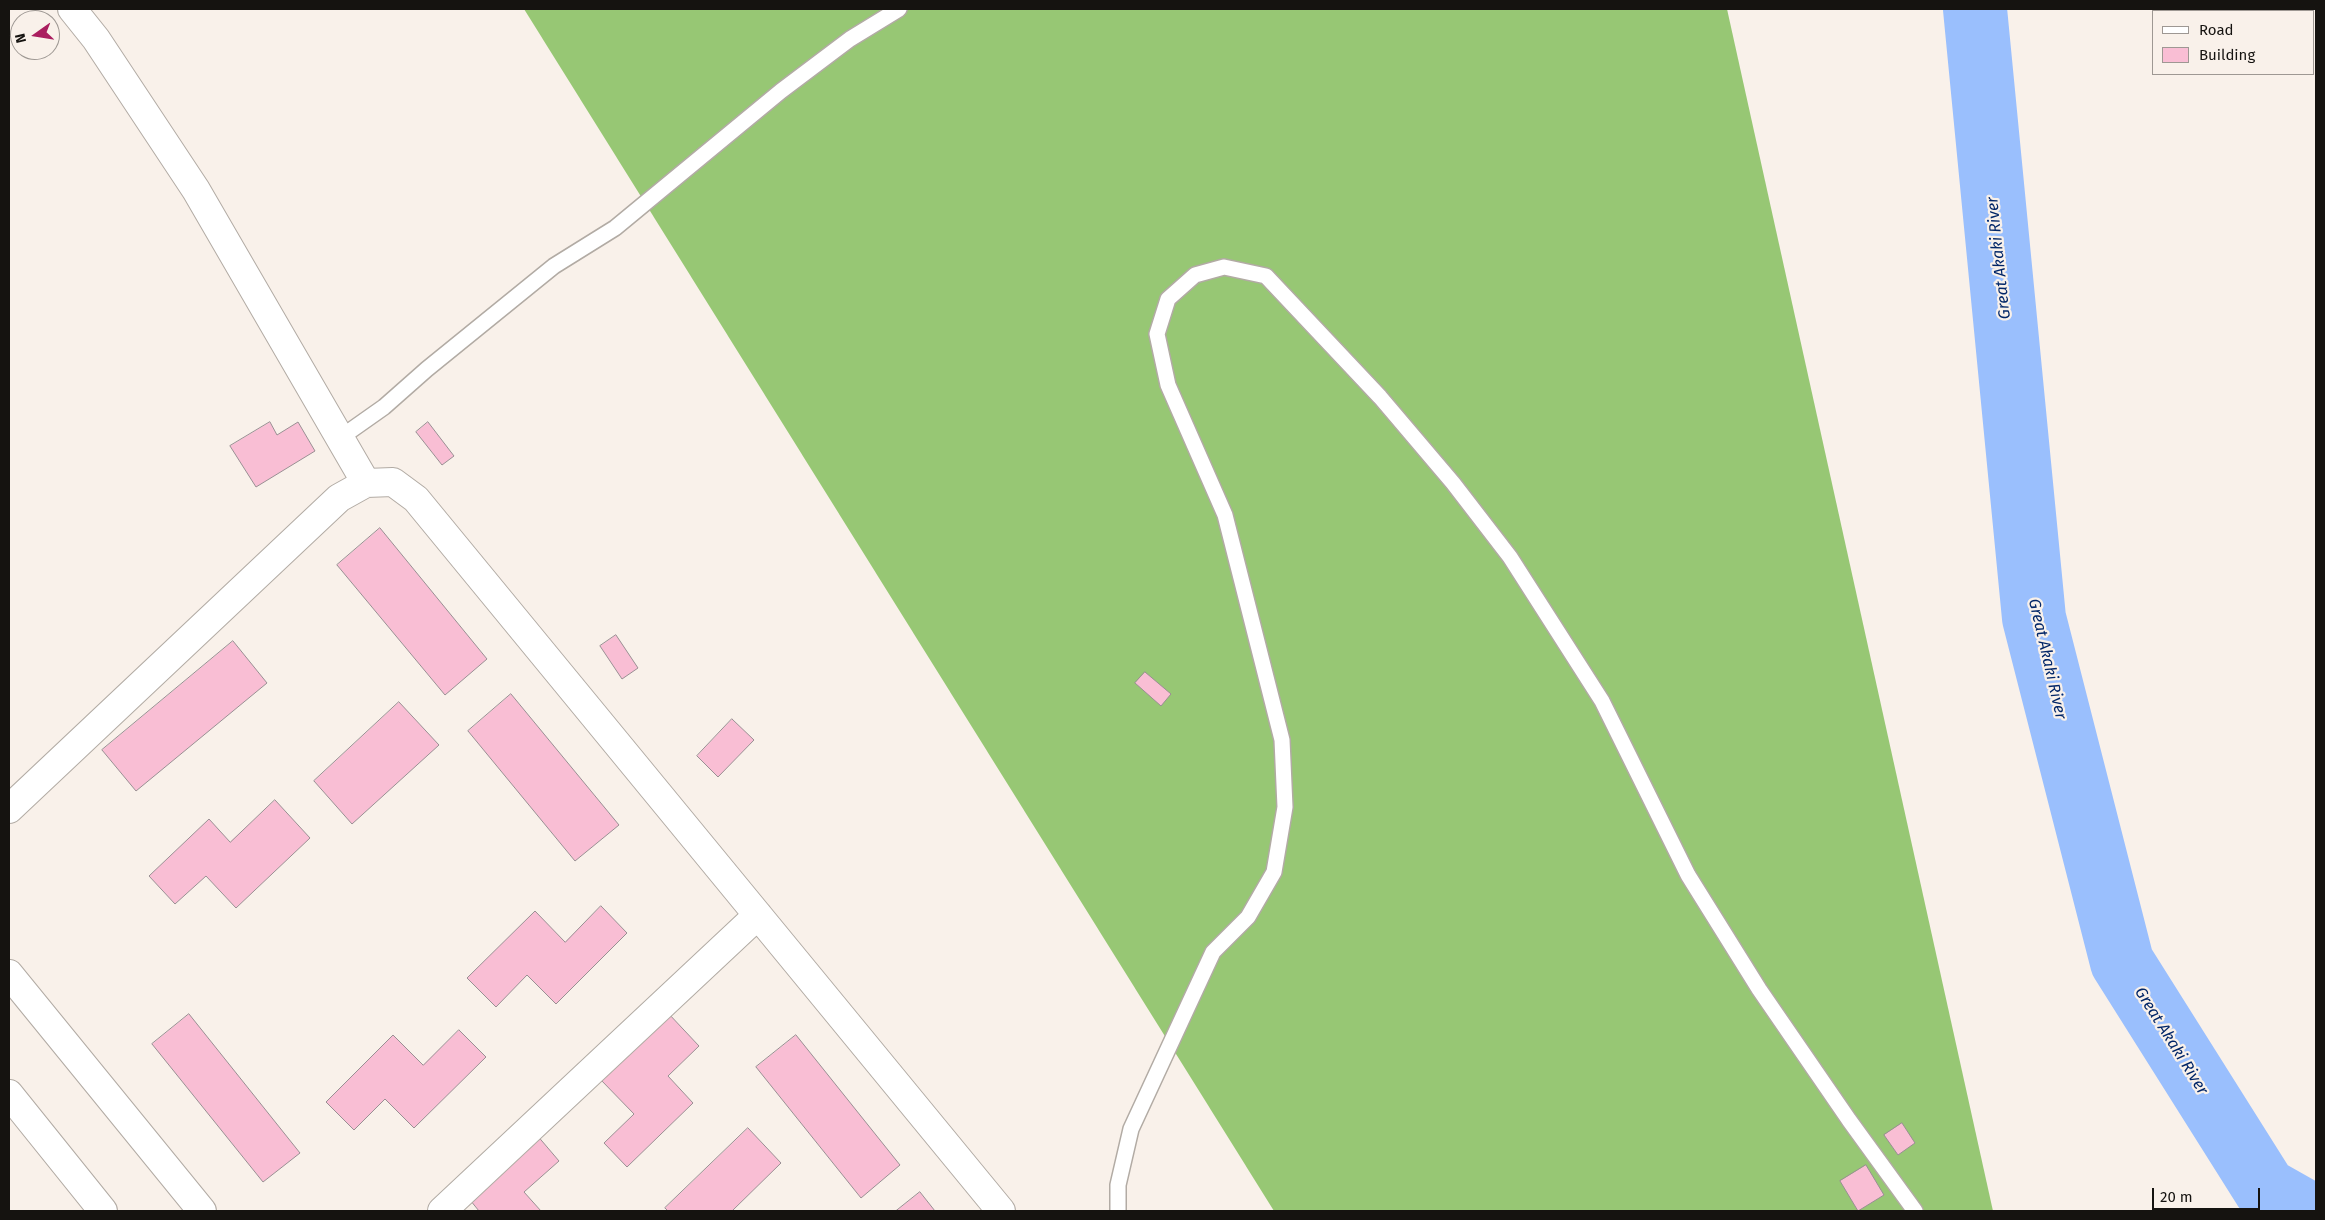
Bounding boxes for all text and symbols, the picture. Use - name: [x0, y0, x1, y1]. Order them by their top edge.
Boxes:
- north arrow: [10, 10, 60, 60]
- legend: [2152, 10, 2315, 75]
- text: Road: [2199, 21, 2234, 39]
- text: N: [12, 32, 30, 45]
- text: Building: [2199, 46, 2255, 64]
- water label: Great Akaki River: [1983, 196, 2015, 320]
- water label: Great Akaki River: [2024, 597, 2070, 721]
- water label: Great Akaki River: [2130, 984, 2212, 1098]
- scale bar: [2155, 1178, 2262, 1210]
- text: 20 m: [2160, 1188, 2193, 1206]

